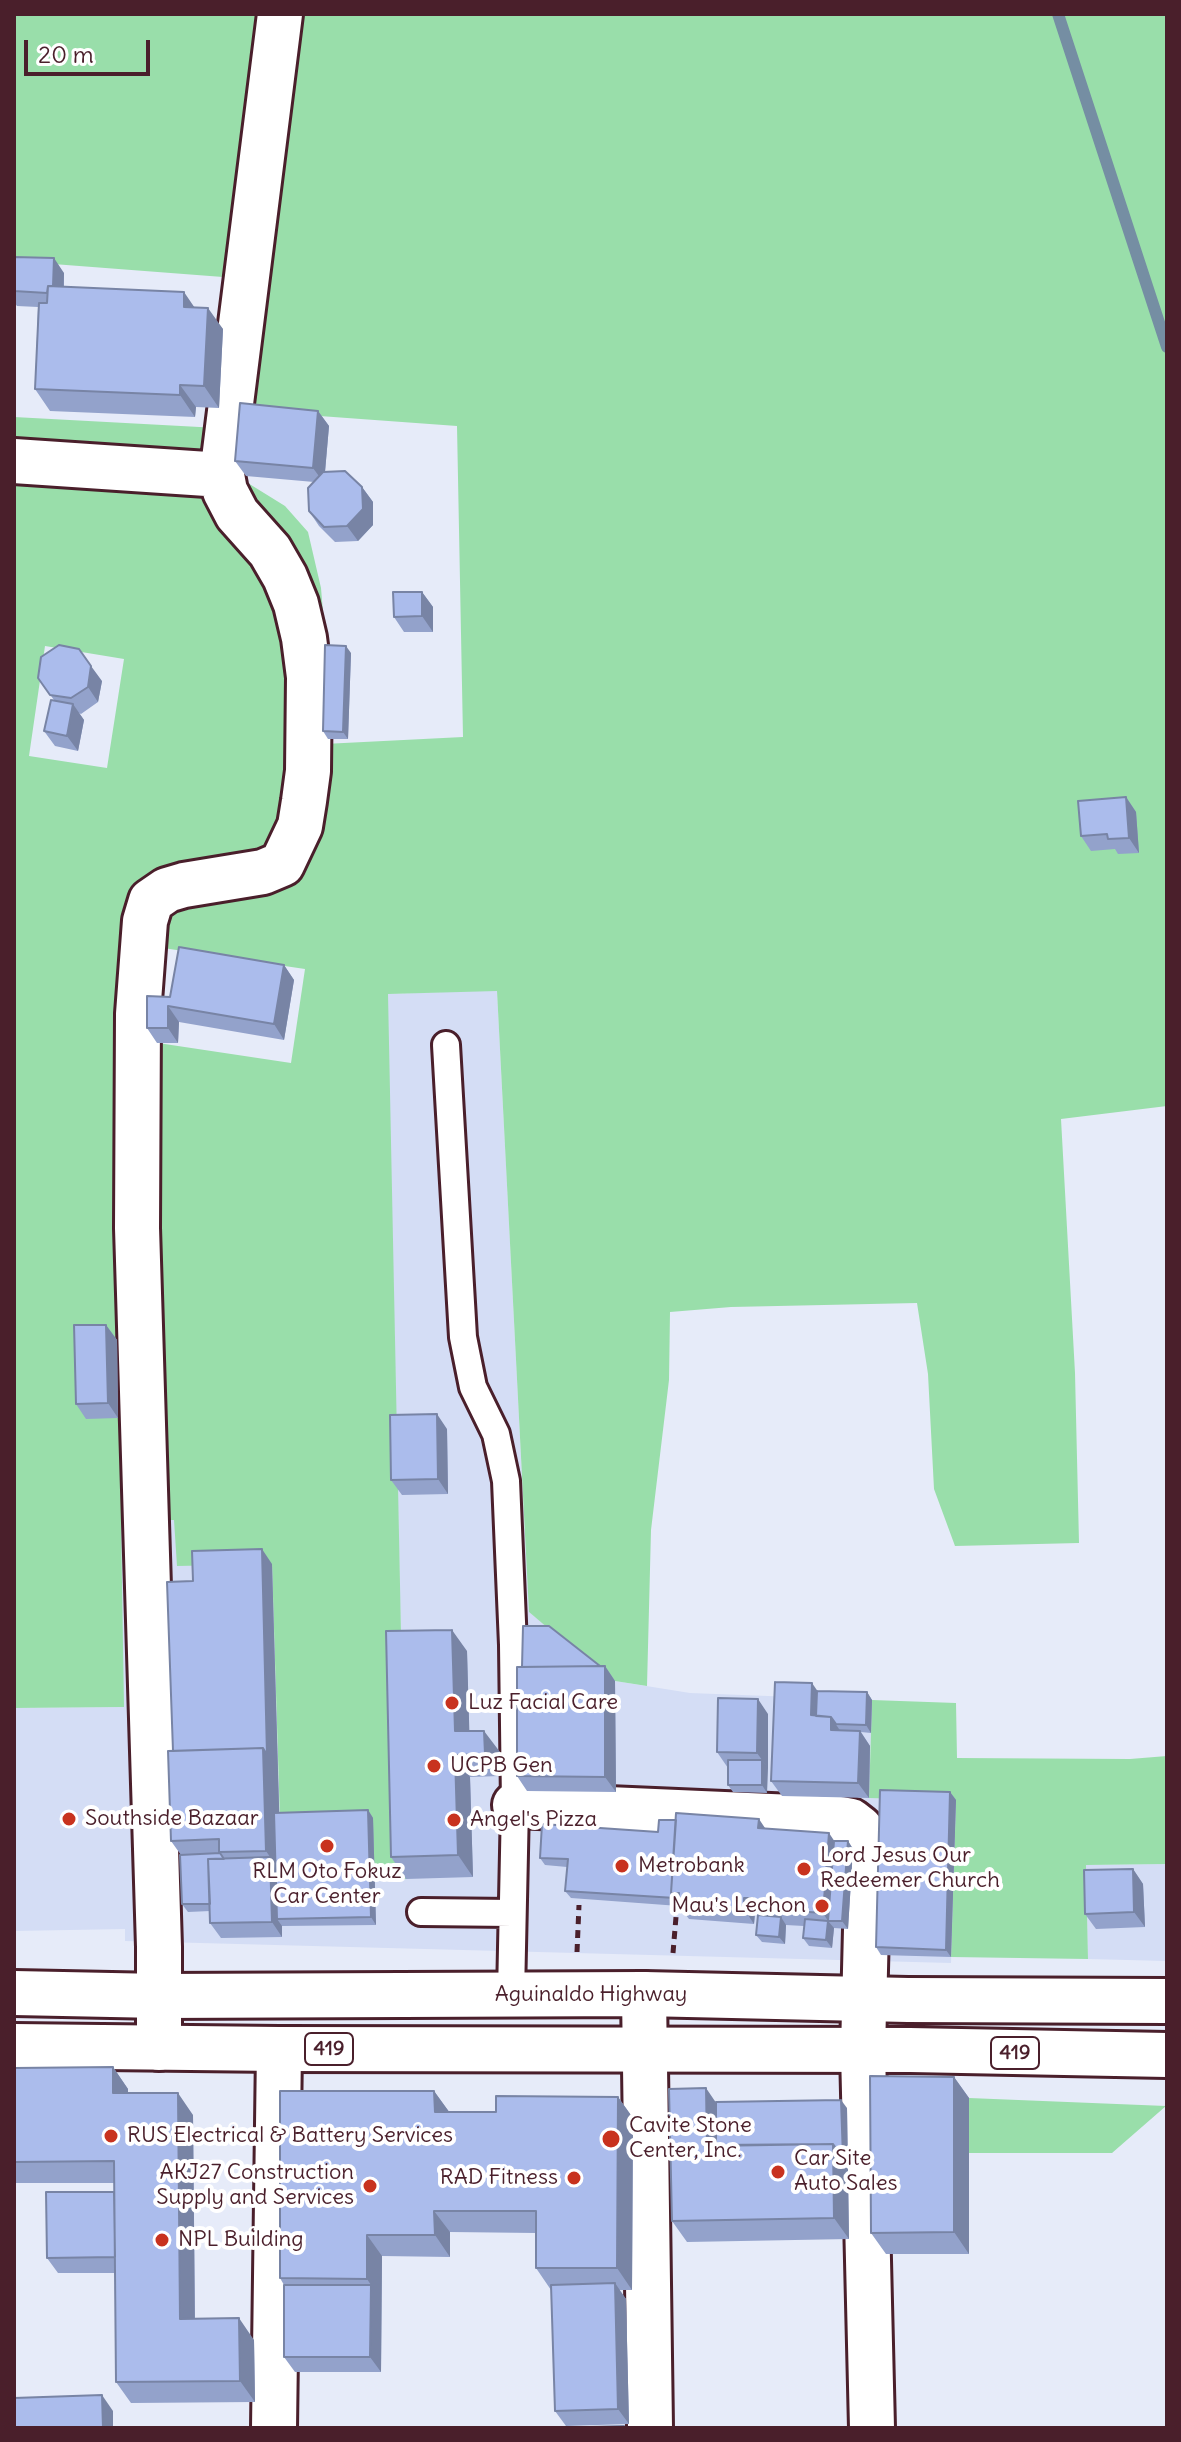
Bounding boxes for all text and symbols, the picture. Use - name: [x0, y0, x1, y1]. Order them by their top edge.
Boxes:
- scale bar: [28, 24, 154, 74]
- text: 20 m: [38, 39, 94, 69]
- place label: Luz Facial Care: [468, 1690, 618, 1716]
- marker: Luz Facial Care: [443, 1694, 461, 1712]
- place label: UCPB Gen: [450, 1753, 553, 1779]
- marker: UCPB Gen: [425, 1757, 443, 1775]
- place label: Southside Bazaar: [85, 1806, 259, 1832]
- place label: Angel's Pizza: [470, 1807, 597, 1833]
- marker: Southside Bazaar: [60, 1810, 78, 1828]
- marker: Angel's Pizza: [445, 1811, 463, 1829]
- marker: RLM Oto Fokuz Car Center: [318, 1837, 336, 1855]
- place label: Lord Jesus Our Redeemer Church: [820, 1843, 1000, 1894]
- place label: Metrobank: [638, 1853, 745, 1879]
- marker: Metrobank: [613, 1857, 631, 1875]
- place label: RLM Oto Fokuz Car Center: [252, 1859, 402, 1910]
- marker: Lord Jesus Our Redeemer Church: [795, 1860, 813, 1878]
- place label: Mau's Lechon: [671, 1893, 806, 1919]
- marker: Mau's Lechon: [813, 1897, 831, 1915]
- street label: Aguinaldo Highway: [495, 1982, 687, 2008]
- road number: 419: [305, 2033, 353, 2065]
- road number: 419: [991, 2037, 1039, 2069]
- place label: Cavite Stone Center, Inc.: [629, 2113, 752, 2164]
- place label: RUS Electrical & Battery Services: [127, 2123, 453, 2149]
- marker: RUS Electrical & Battery Services: [102, 2127, 120, 2145]
- marker: Cavite Stone Center, Inc.: [600, 2128, 622, 2150]
- place label: Car Site Auto Sales: [794, 2146, 898, 2198]
- place label: AKJ27 Construction Supply and Services: [156, 2160, 354, 2212]
- marker: Car Site Auto Sales: [769, 2163, 787, 2181]
- place label: RAD Fitness: [440, 2165, 558, 2191]
- marker: RAD Fitness: [565, 2169, 583, 2187]
- marker: AKJ27 Construction Supply and Services: [361, 2177, 379, 2195]
- place label: NPL Building: [178, 2227, 304, 2253]
- marker: NPL Building: [153, 2231, 171, 2249]

